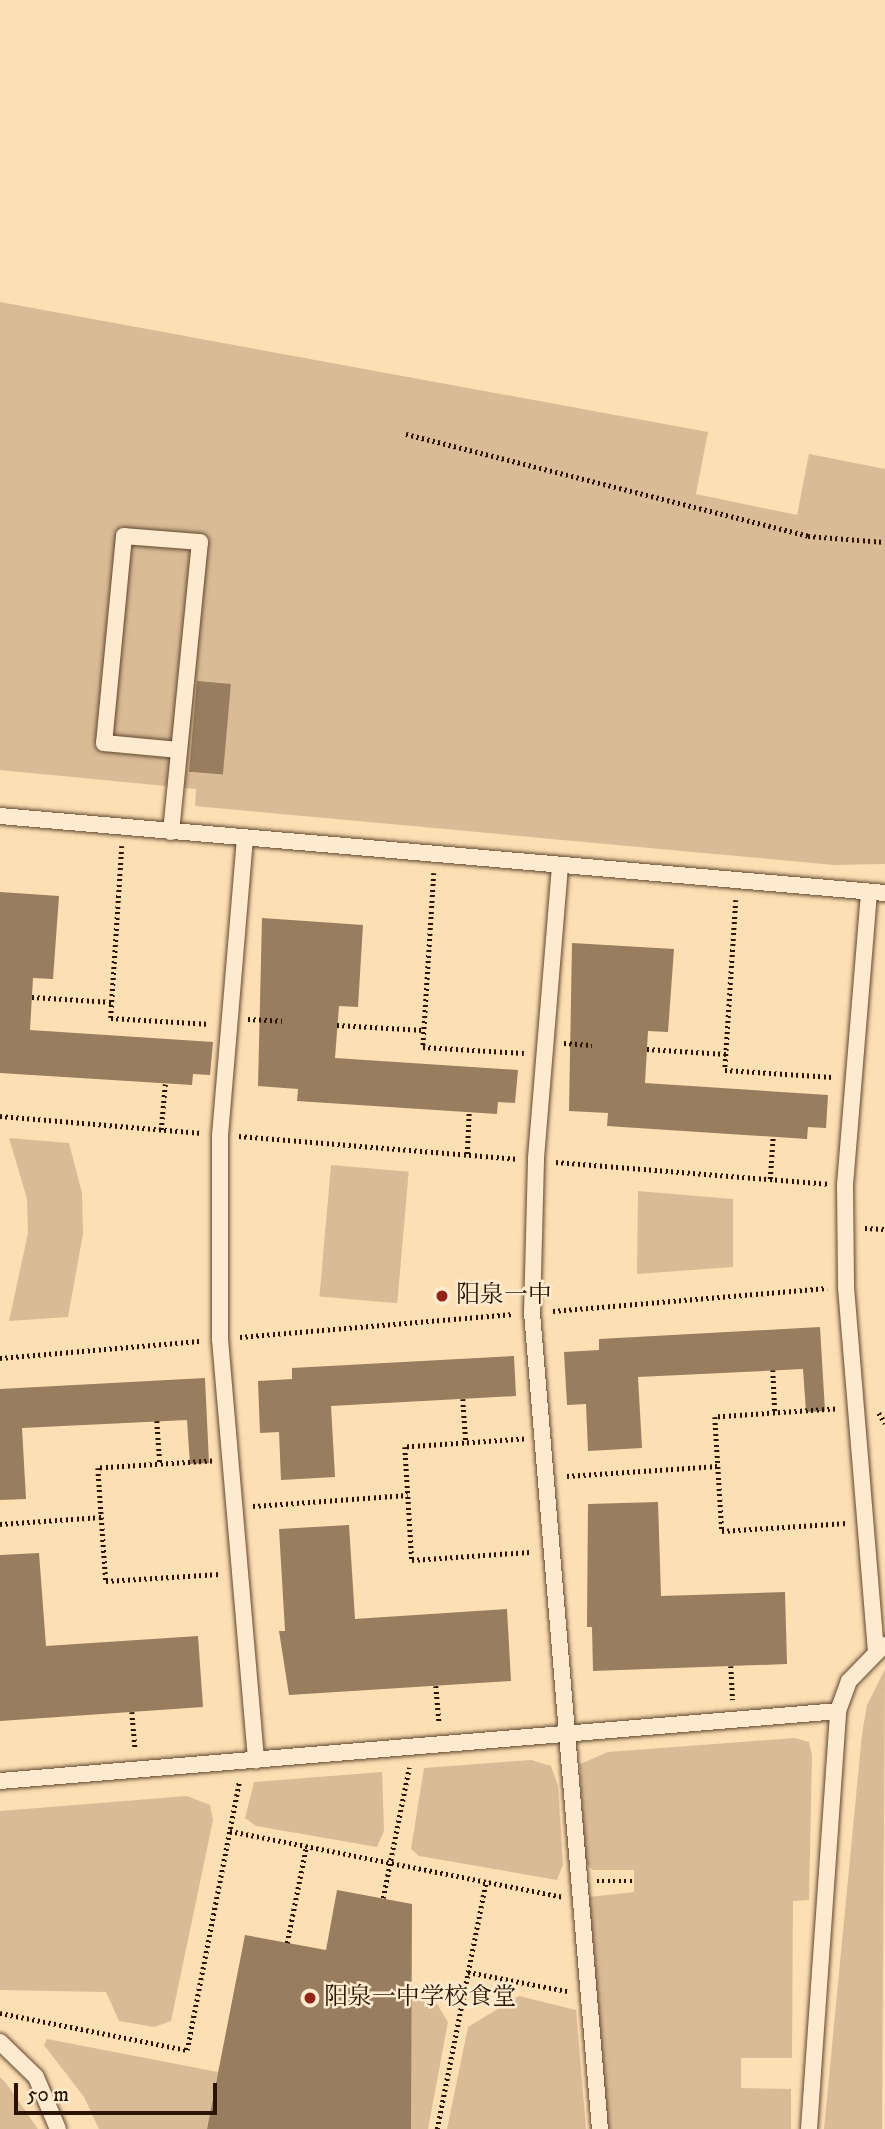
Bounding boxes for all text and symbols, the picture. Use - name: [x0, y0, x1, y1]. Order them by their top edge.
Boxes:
- place label: 阳泉一中: [456, 1282, 552, 1310]
- marker: 阳泉一中: [434, 1288, 450, 1304]
- place label: 阳泉一中学校食堂: [324, 1984, 516, 2012]
- marker: 阳泉一中学校食堂: [302, 1990, 318, 2006]
- scale bar: [18, 2070, 220, 2114]
- text: 50 m: [27, 2082, 69, 2108]

